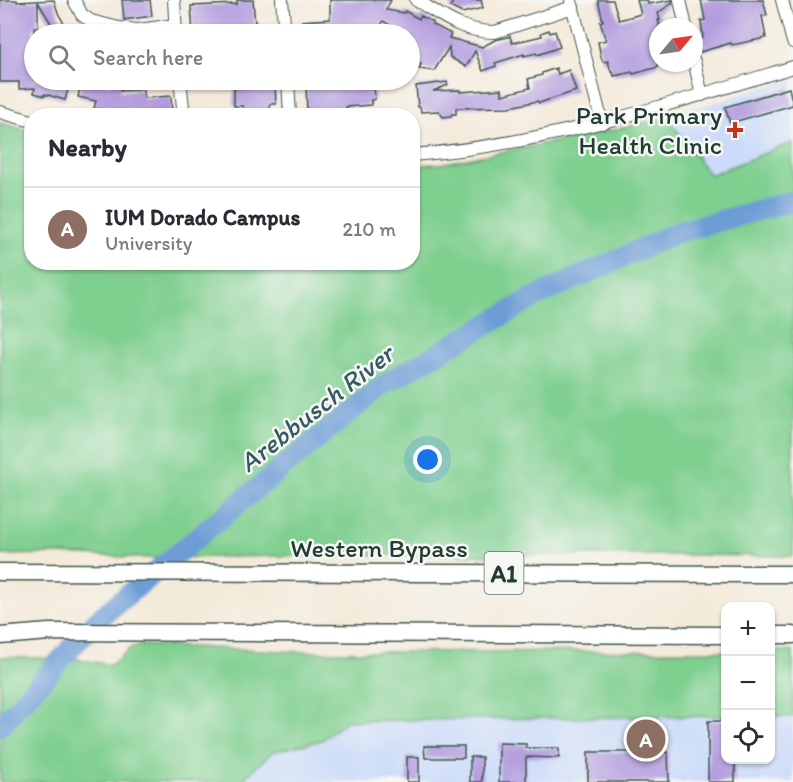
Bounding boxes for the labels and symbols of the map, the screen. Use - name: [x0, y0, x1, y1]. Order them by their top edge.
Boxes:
- north arrow: [649, 18, 703, 72]
- place label: Park Primary Health Clinic: [576, 99, 722, 161]
- marker: Park Primary Health Clinic: [726, 121, 744, 139]
- water label: Arebbusch River: [232, 336, 402, 479]
- your location: [413, 445, 442, 474]
- street label: Western Bypass: [290, 532, 468, 564]
- road number: A1: [484, 552, 524, 594]
- pin: A: [626, 716, 666, 762]

